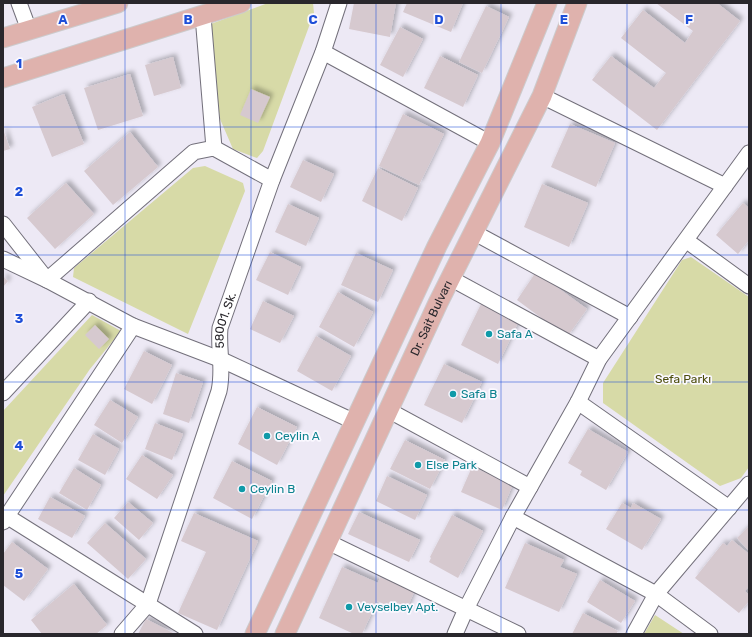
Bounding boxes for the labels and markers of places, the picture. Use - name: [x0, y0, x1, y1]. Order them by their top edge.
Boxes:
- place label: Safa A: [497, 327, 533, 341]
- marker: Safa A: [484, 329, 494, 339]
- place label: Safa B: [461, 387, 497, 401]
- marker: Safa B: [448, 389, 458, 399]
- place label: Ceylin A: [275, 429, 320, 443]
- marker: Ceylin A: [262, 431, 272, 441]
- place label: Else Park: [426, 458, 478, 472]
- marker: Else Park: [413, 460, 423, 470]
- place label: Ceylin B: [250, 482, 295, 496]
- marker: Ceylin B: [237, 484, 247, 494]
- place label: Veyselbey Apt.: [357, 600, 438, 614]
- marker: Veyselbey Apt.: [344, 602, 354, 612]

